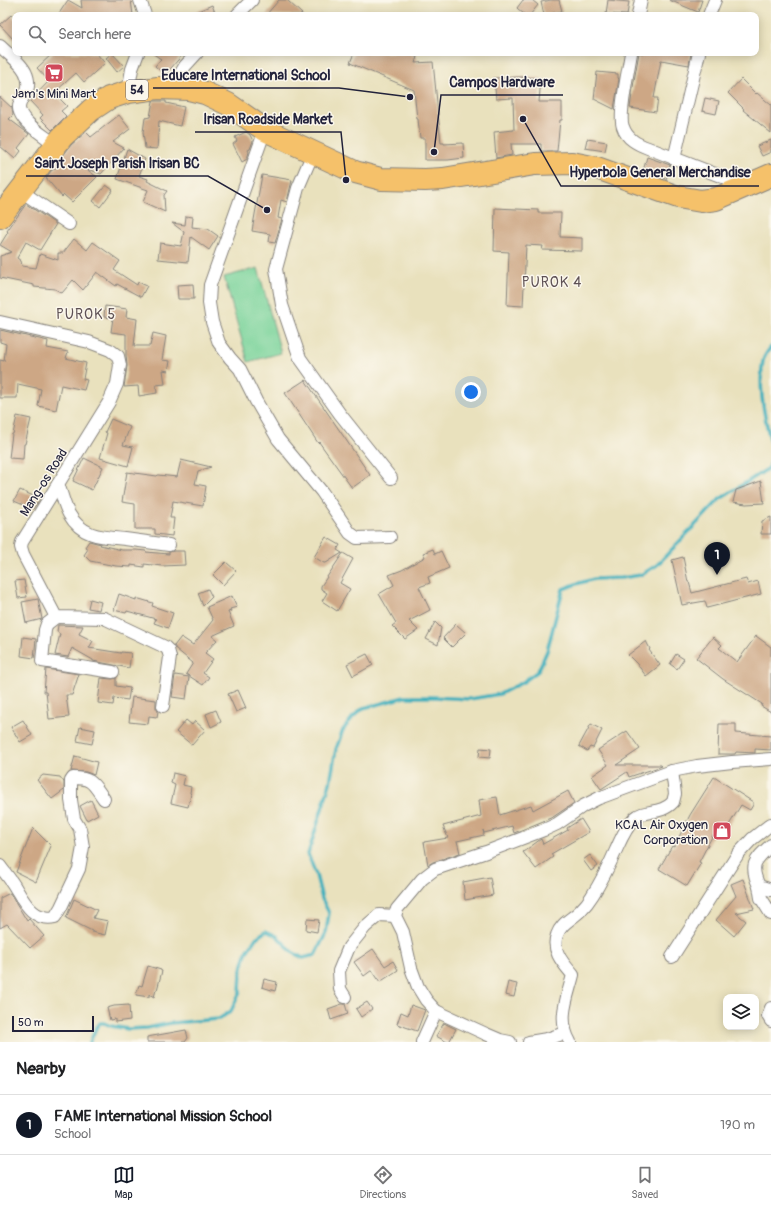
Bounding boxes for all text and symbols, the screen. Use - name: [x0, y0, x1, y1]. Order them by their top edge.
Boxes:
- search box: [12, 12, 759, 56]
- icon: search: [26, 23, 48, 45]
- text: Search here: [58, 25, 131, 44]
- supermarket icon: Jam's Mini Mart: [43, 62, 65, 84]
- callout: Educare International School: [153, 62, 339, 88]
- text: Educare International School: [161, 67, 331, 84]
- callout: Campos Hardware: [441, 69, 563, 95]
- text: Campos Hardware: [449, 74, 556, 91]
- road number: 54: [126, 80, 148, 100]
- place label: Jam's Mini Mart: [12, 86, 97, 102]
- callout: Irisan Roadside Market: [195, 106, 341, 132]
- text: Irisan Roadside Market: [203, 111, 333, 128]
- callout: Saint Joseph Parish Irisan BC: [26, 150, 208, 176]
- text: Saint Joseph Parish Irisan BC: [34, 155, 200, 172]
- callout: Hyperbola General Merchandise: [561, 160, 759, 186]
- text: Hyperbola General Merchandise: [569, 164, 752, 181]
- district label: PUROK 4: [522, 274, 582, 291]
- district label: PUROK 5: [56, 306, 116, 323]
- your location: [461, 382, 481, 402]
- street label: Mang-os Road: [17, 446, 71, 519]
- pin: 1: [704, 542, 730, 575]
- place label: KCAL Air Oxygen Corporation: [615, 817, 708, 848]
- shop icon: KCAL Air Oxygen Corporation: [711, 820, 733, 842]
- map controls: [723, 994, 759, 1030]
- button: layers: [723, 994, 759, 1030]
- scale bar: [12, 1014, 94, 1033]
- text: 50 m: [18, 1016, 44, 1029]
- text: Nearby: [16, 1058, 65, 1079]
- text: FAME International Mission School: [54, 1107, 272, 1126]
- text: 1: [26, 1117, 32, 1133]
- text: 190 m: [720, 1117, 755, 1133]
- text: School: [54, 1126, 91, 1142]
- tab: Map: [113, 1164, 135, 1201]
- tab: Directions: [360, 1164, 406, 1201]
- tab: Saved: [631, 1164, 658, 1201]

